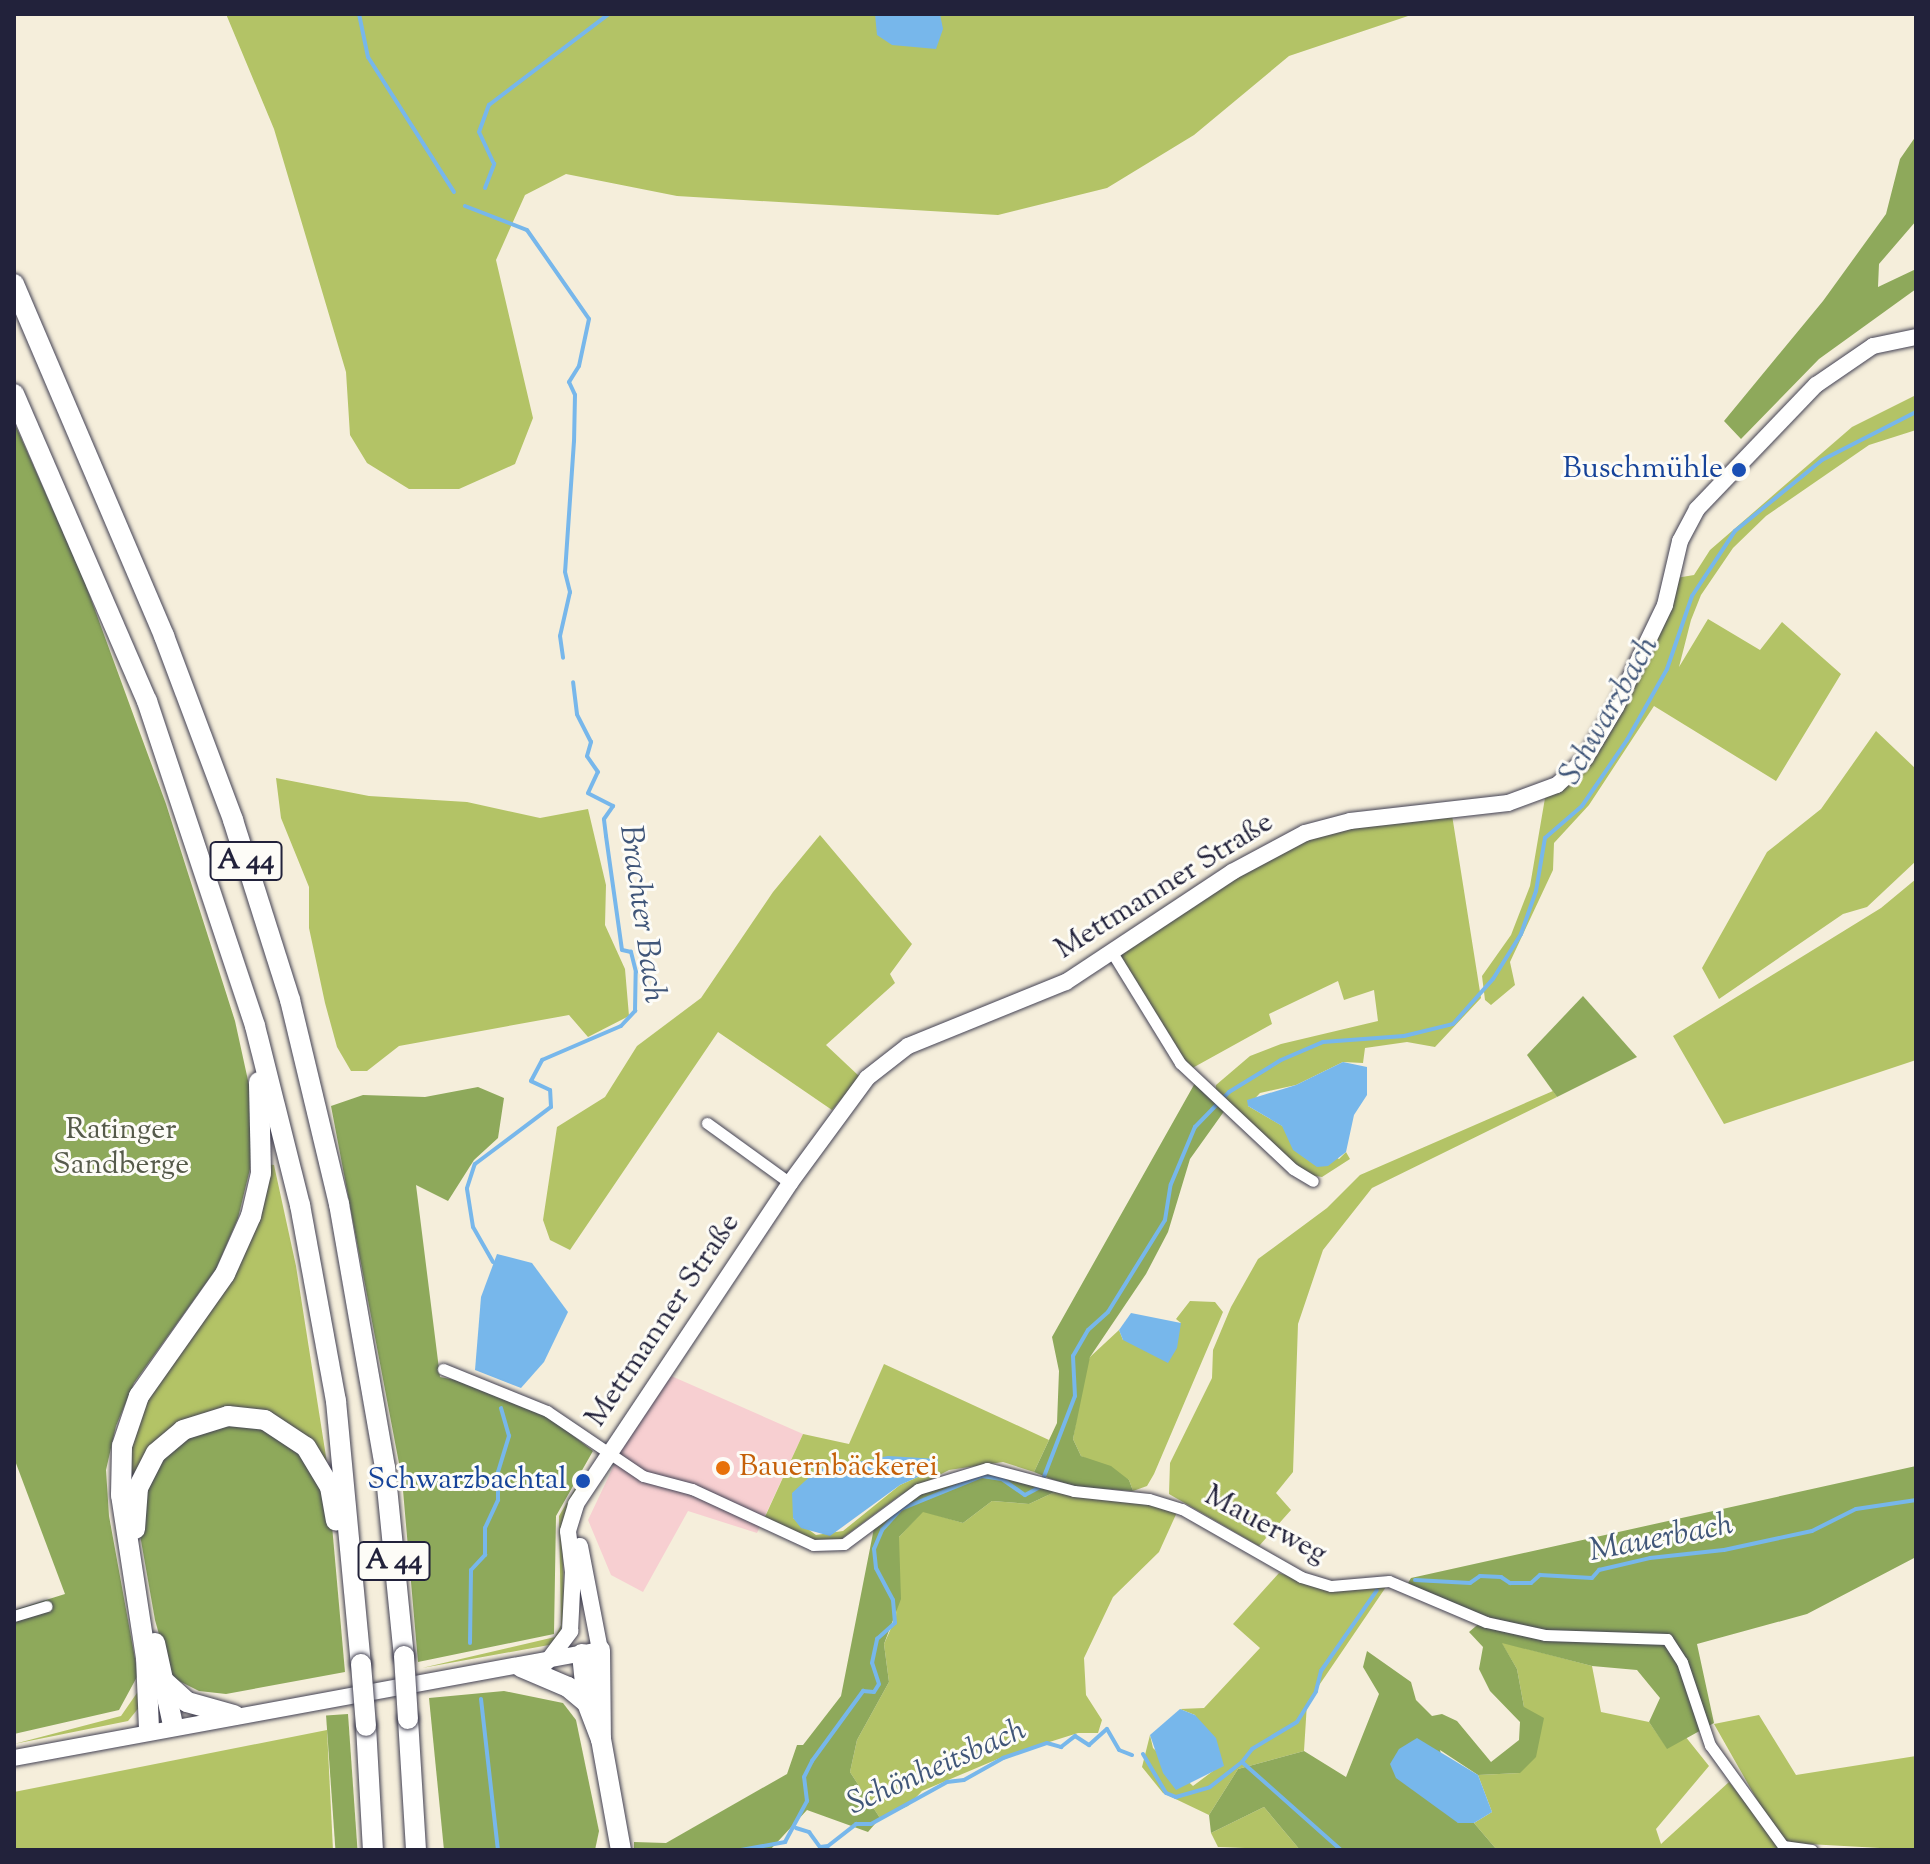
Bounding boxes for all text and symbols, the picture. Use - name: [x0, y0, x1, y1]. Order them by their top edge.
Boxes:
- place label: Buschmühle: [1563, 452, 1723, 488]
- marker: Buschmühle: [1730, 461, 1748, 479]
- water label: Schwarzbach: [1552, 630, 1668, 792]
- street label: Mettmanner Straße: [1049, 806, 1281, 968]
- water label: Brachter Bach: [610, 823, 672, 1005]
- road number: A 44: [208, 837, 284, 885]
- park label: Ratinger Sandberge: [53, 1113, 189, 1184]
- street label: Mettmanner Straße: [579, 1207, 749, 1435]
- place label: Bauernbäckerei: [739, 1450, 938, 1486]
- marker: Bauernbäckerei: [714, 1459, 732, 1477]
- place label: Schwarzbachtal: [367, 1463, 567, 1499]
- marker: Schwarzbachtal: [574, 1472, 592, 1490]
- street label: Mauerweg: [1198, 1479, 1332, 1573]
- water label: Mauerbach: [1586, 1506, 1736, 1572]
- road number: A 44: [356, 1537, 432, 1585]
- water label: Schönheitsbach: [842, 1712, 1032, 1824]

